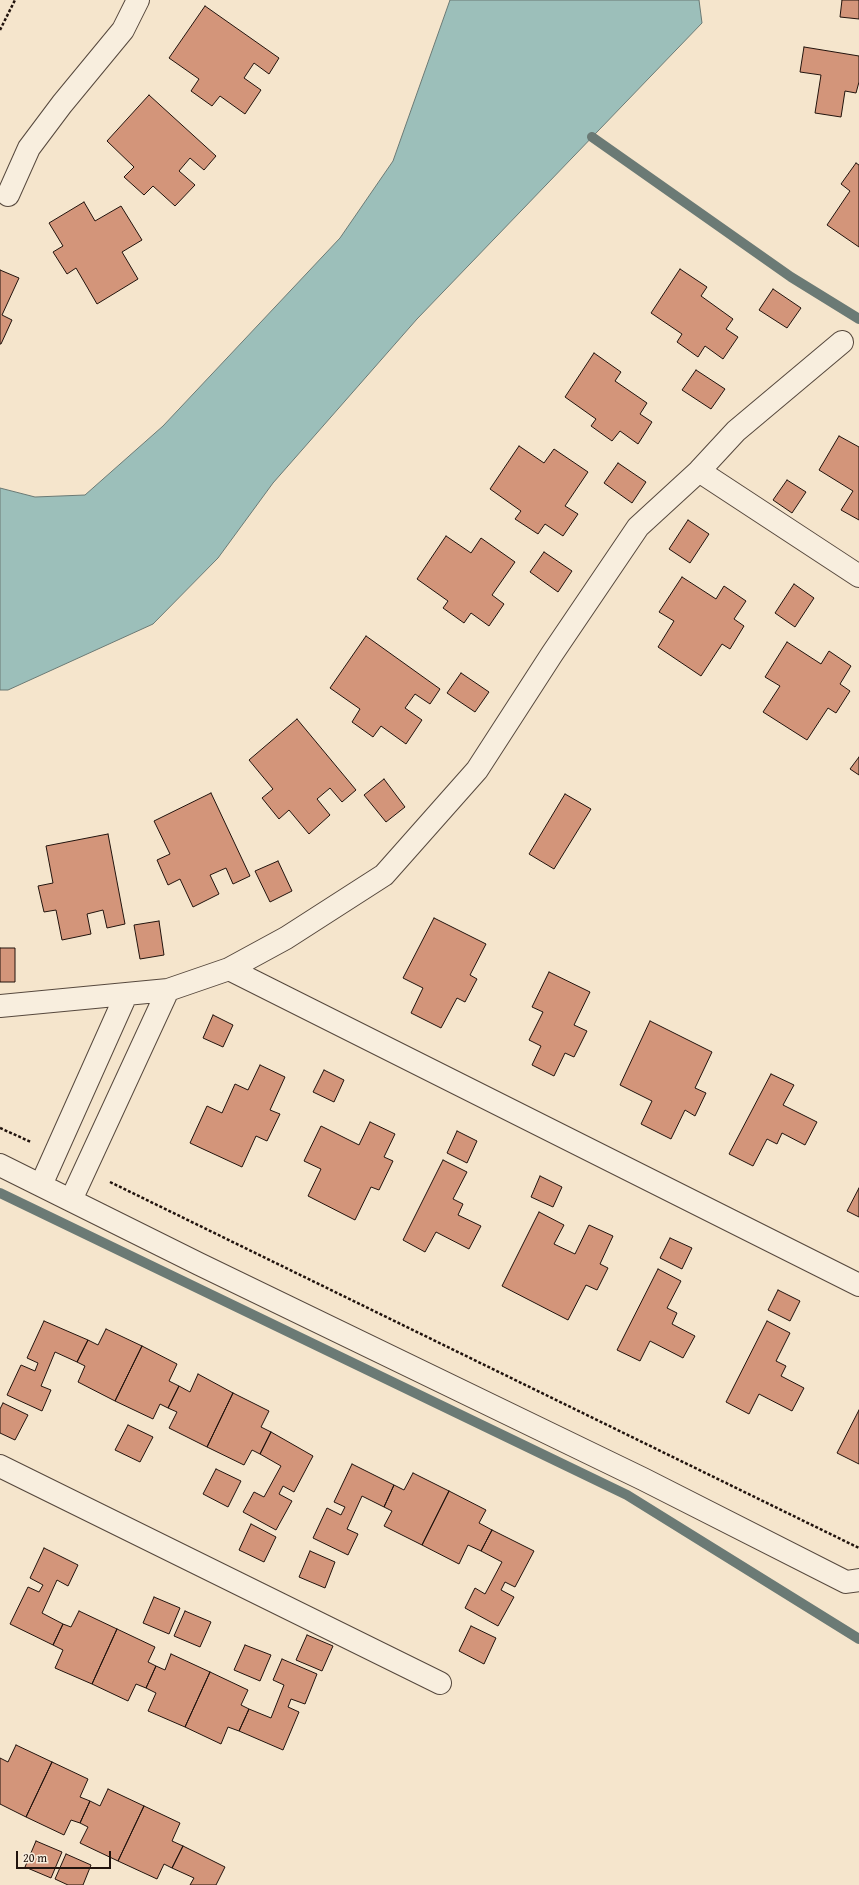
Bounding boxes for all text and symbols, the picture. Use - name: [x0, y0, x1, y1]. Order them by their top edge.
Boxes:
- scale bar: [18, 1843, 113, 1869]
- text: 20 m: [23, 1849, 47, 1866]

